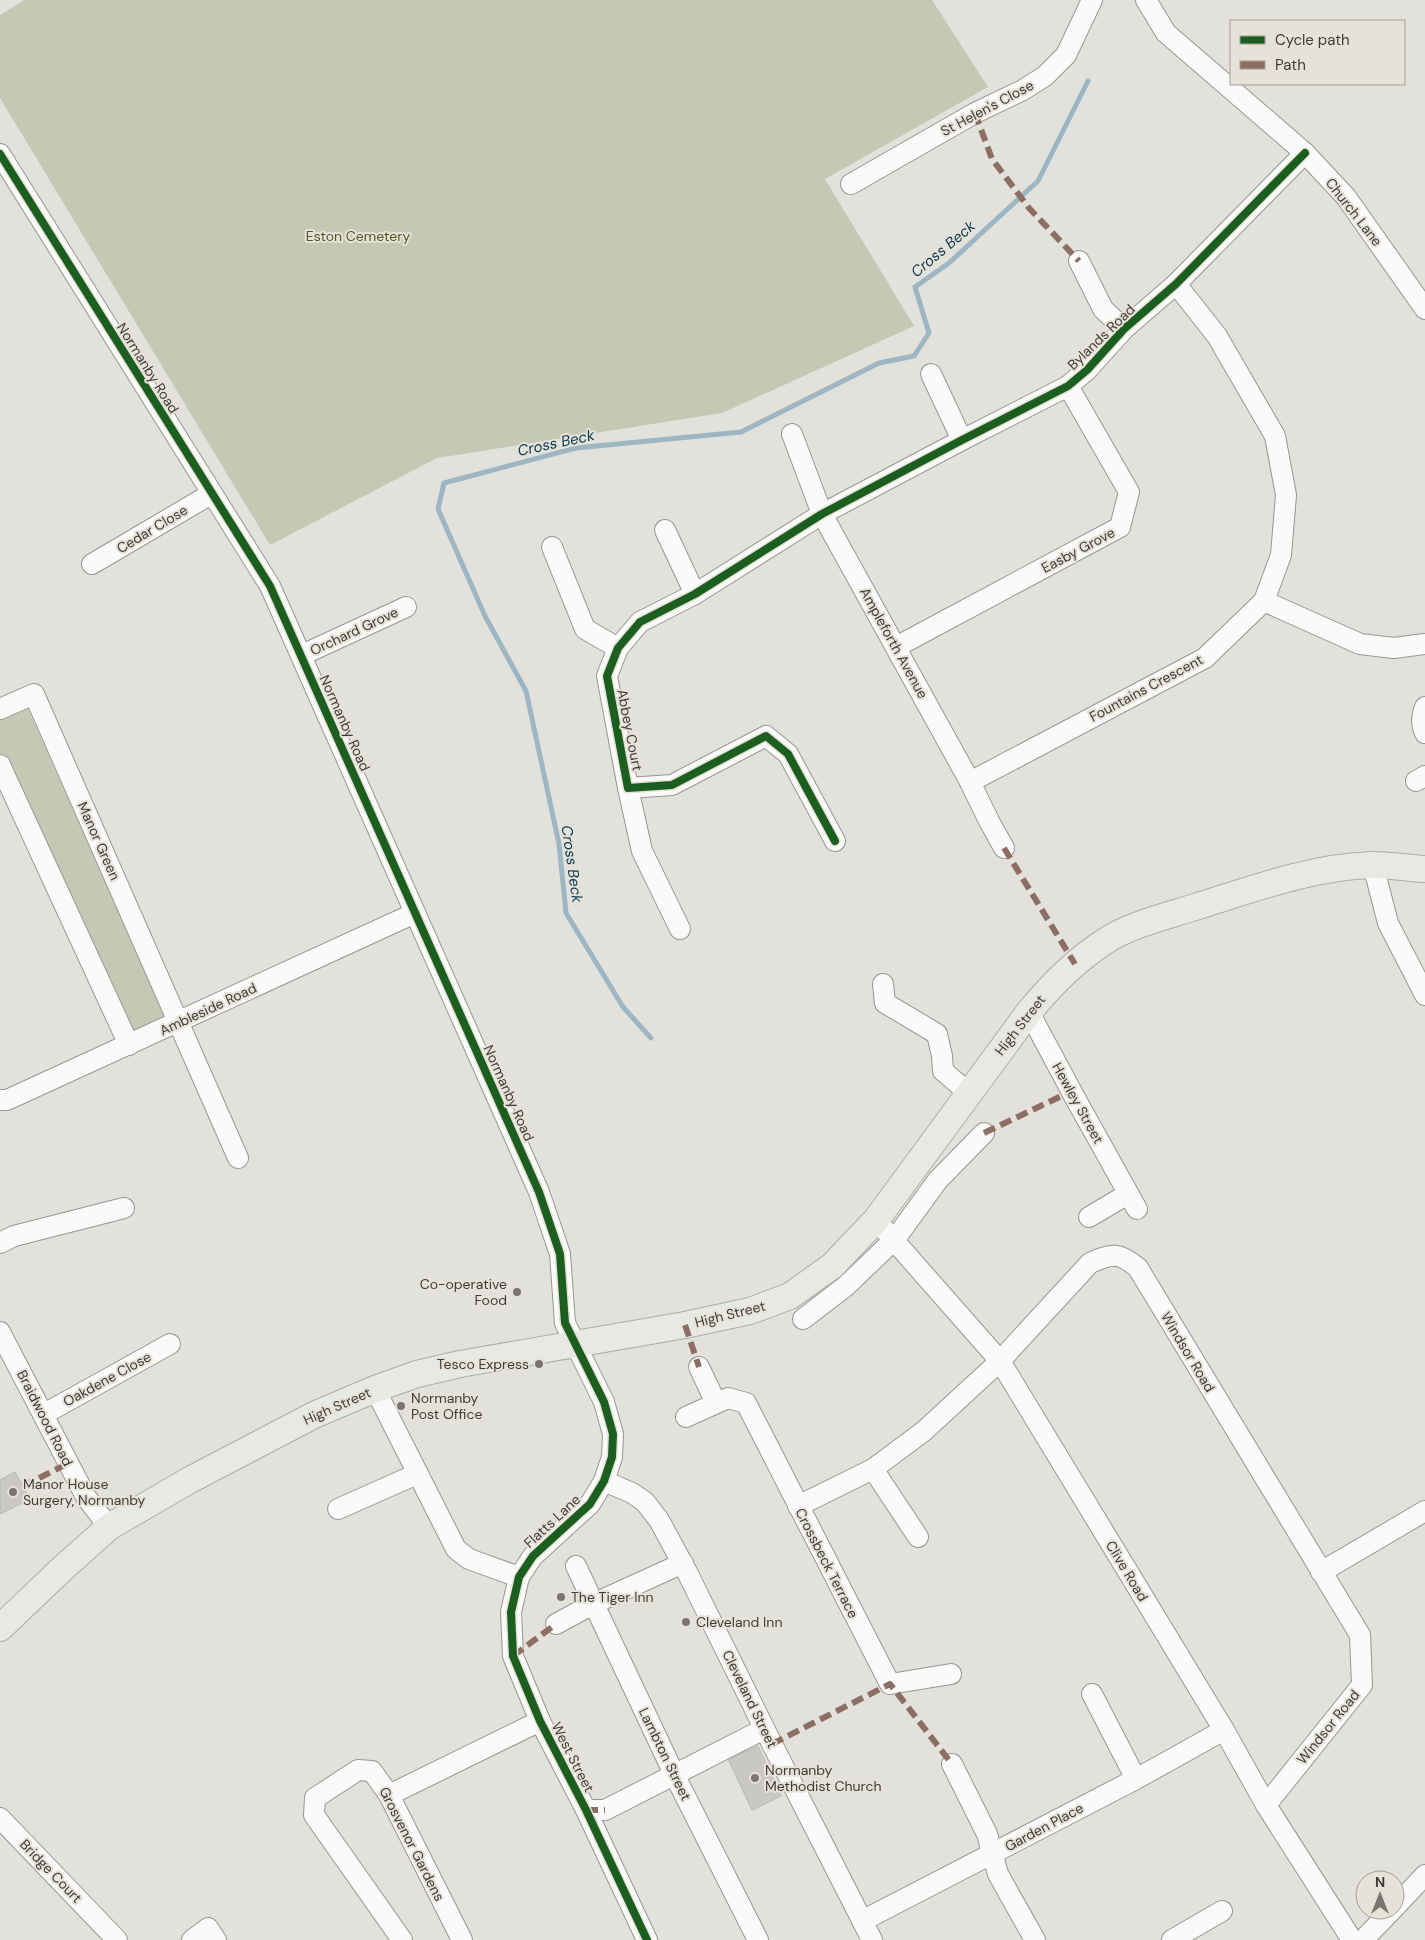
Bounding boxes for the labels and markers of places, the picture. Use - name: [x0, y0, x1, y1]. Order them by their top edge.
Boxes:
- place label: Co-operative Food: [420, 1275, 507, 1309]
- marker: Co-operative Food: [511, 1286, 523, 1298]
- place label: Tesco Express: [437, 1355, 529, 1373]
- marker: Tesco Express: [533, 1358, 545, 1370]
- place label: Normanby Post Office: [411, 1389, 482, 1423]
- marker: Normanby Post Office: [395, 1400, 407, 1412]
- place label: Manor House Surgery, Normanby: [23, 1475, 146, 1509]
- marker: Manor House Surgery, Normanby: [7, 1486, 19, 1498]
- place label: The Tiger Inn: [571, 1588, 654, 1606]
- marker: The Tiger Inn: [555, 1591, 567, 1603]
- place label: Cleveland Inn: [696, 1613, 782, 1631]
- marker: Cleveland Inn: [680, 1616, 692, 1628]
- place label: Normanby Methodist Church: [765, 1761, 881, 1795]
- marker: Normanby Methodist Church: [749, 1772, 761, 1784]

